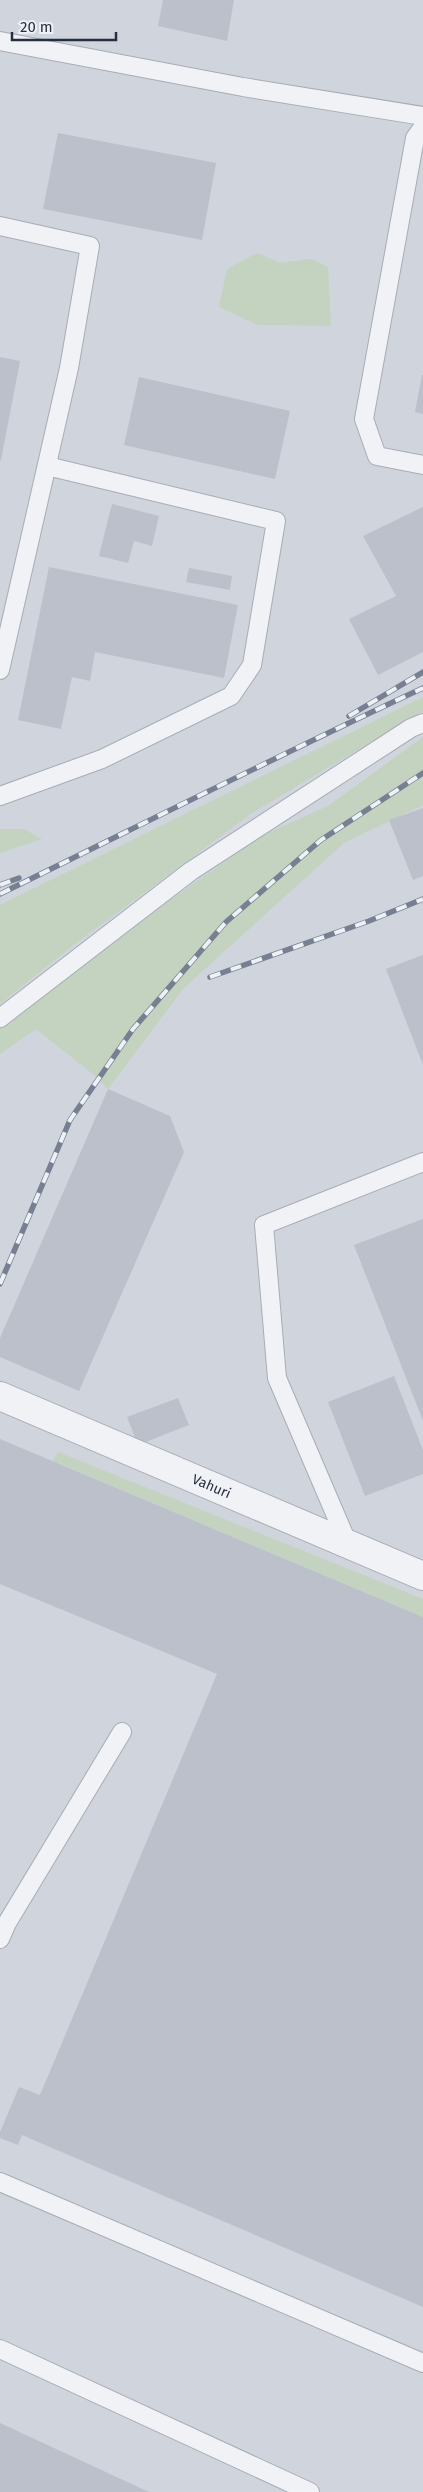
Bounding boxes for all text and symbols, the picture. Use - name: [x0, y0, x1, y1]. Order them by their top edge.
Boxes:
- scale bar: [12, 10, 116, 42]
- text: 20 m: [20, 18, 53, 36]
- street label: Vahuri: [190, 1470, 234, 1502]

